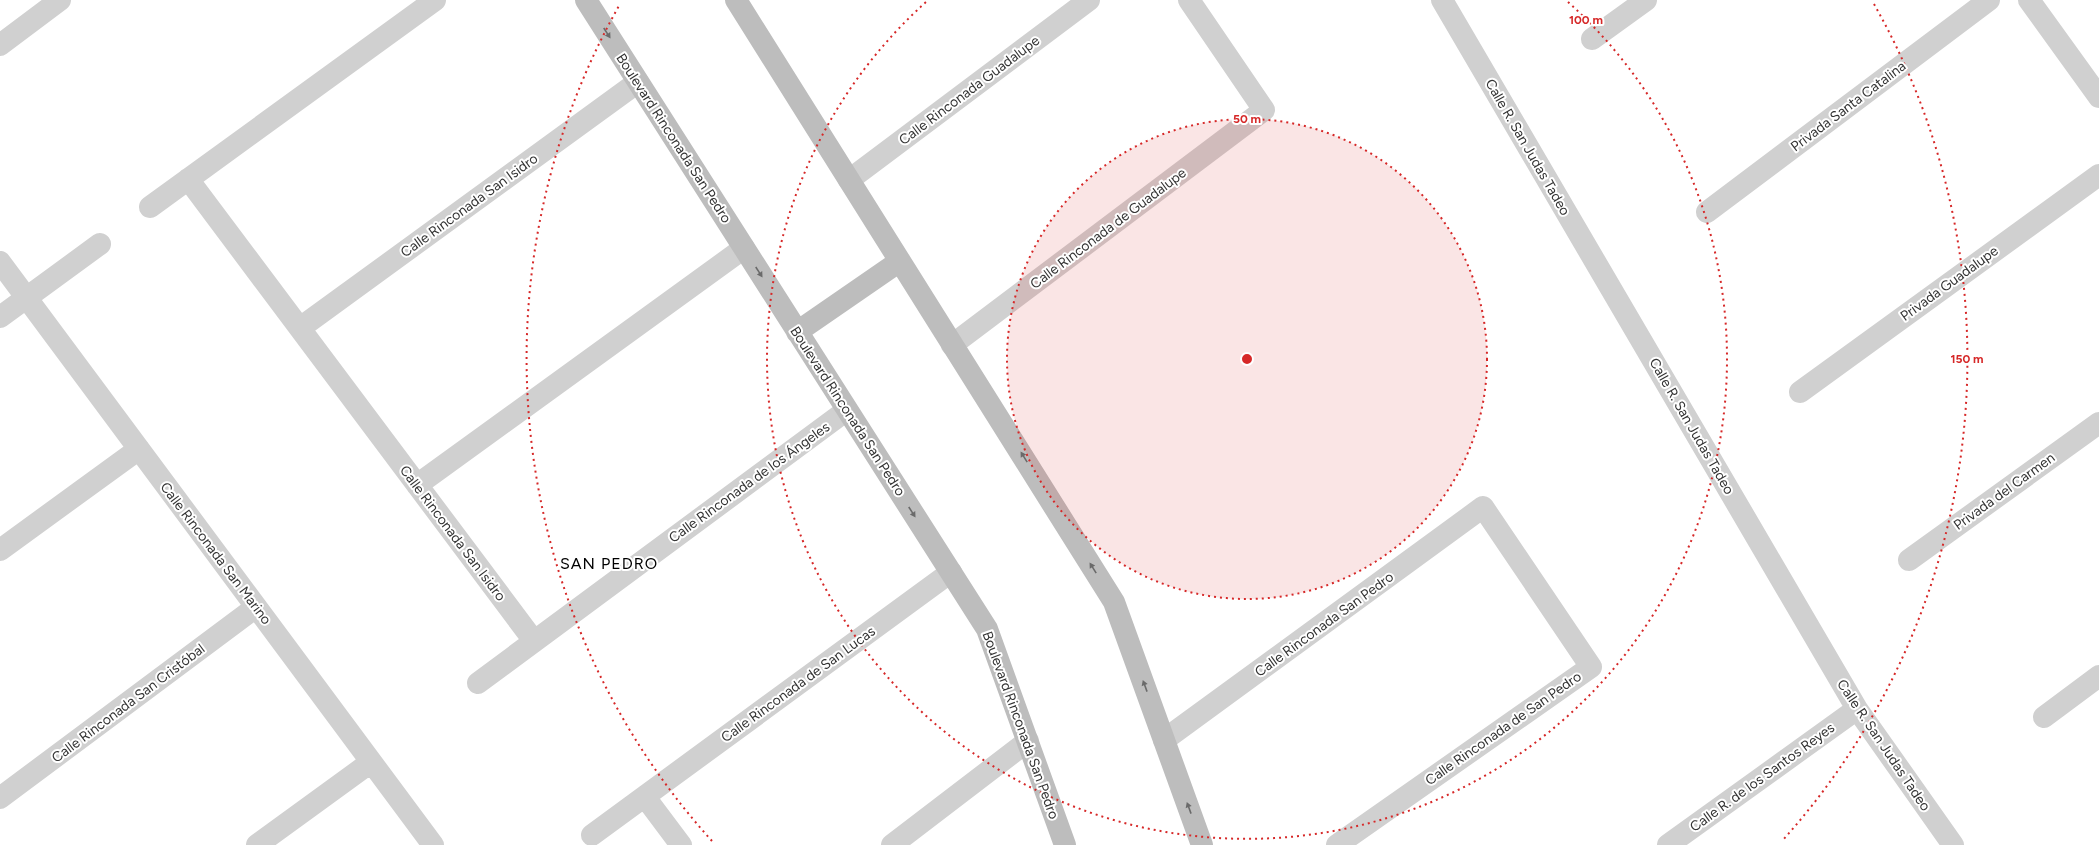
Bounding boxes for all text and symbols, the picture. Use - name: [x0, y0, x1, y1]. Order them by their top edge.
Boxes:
- text: 100 m: [1569, 13, 1603, 27]
- one-way arrow: [603, 28, 611, 38]
- street label: Calle Rinconada Guadalupe: [896, 32, 1043, 149]
- street label: Boulevard Rinconada San Pedro: [612, 50, 735, 226]
- street label: Privada Santa Catalina: [1788, 58, 1909, 155]
- street label: Calle R. San Judas Tadeo: [1481, 76, 1574, 219]
- text: 50 m: [1233, 112, 1261, 126]
- street label: Calle Rinconada San Isidro: [397, 150, 541, 261]
- street label: Calle Rinconada de Guadalupe: [1027, 164, 1190, 293]
- street label: Privada Guadalupe: [1897, 242, 2002, 325]
- one-way arrow: [756, 266, 763, 278]
- street label: Boulevard Rinconada San Pedro: [786, 323, 909, 499]
- centre of rings: [1240, 352, 1254, 366]
- text: 150 m: [1950, 352, 1984, 366]
- street label: Calle R. San Judas Tadeo: [1645, 355, 1738, 498]
- street label: Calle Rinconada de los Ángeles: [666, 418, 833, 546]
- street label: Privada del Carmen: [1950, 449, 2058, 534]
- one-way arrow: [1020, 452, 1027, 463]
- street label: Calle Rinconada San Isidro: [396, 462, 509, 604]
- street label: Calle Rinconada San Marino: [157, 479, 275, 628]
- one-way arrow: [909, 506, 916, 518]
- district label: SAN PEDRO: [560, 554, 658, 573]
- one-way arrow: [1089, 562, 1096, 573]
- street label: Calle Rinconada San Pedro: [1252, 568, 1397, 680]
- street label: Calle Rinconada de San Lucas: [718, 623, 879, 746]
- street label: Boulevard Rinconada San Pedro: [979, 629, 1062, 821]
- street label: Calle Rinconada San Cristóbal: [48, 640, 208, 767]
- street label: Calle Rinconada de San Pedro: [1422, 668, 1585, 789]
- street label: Calle R. San Judas Tadeo: [1833, 676, 1934, 814]
- one-way arrow: [1141, 680, 1147, 692]
- street label: Calle R. de los Santos Reyes: [1687, 719, 1838, 836]
- one-way arrow: [1185, 802, 1191, 814]

